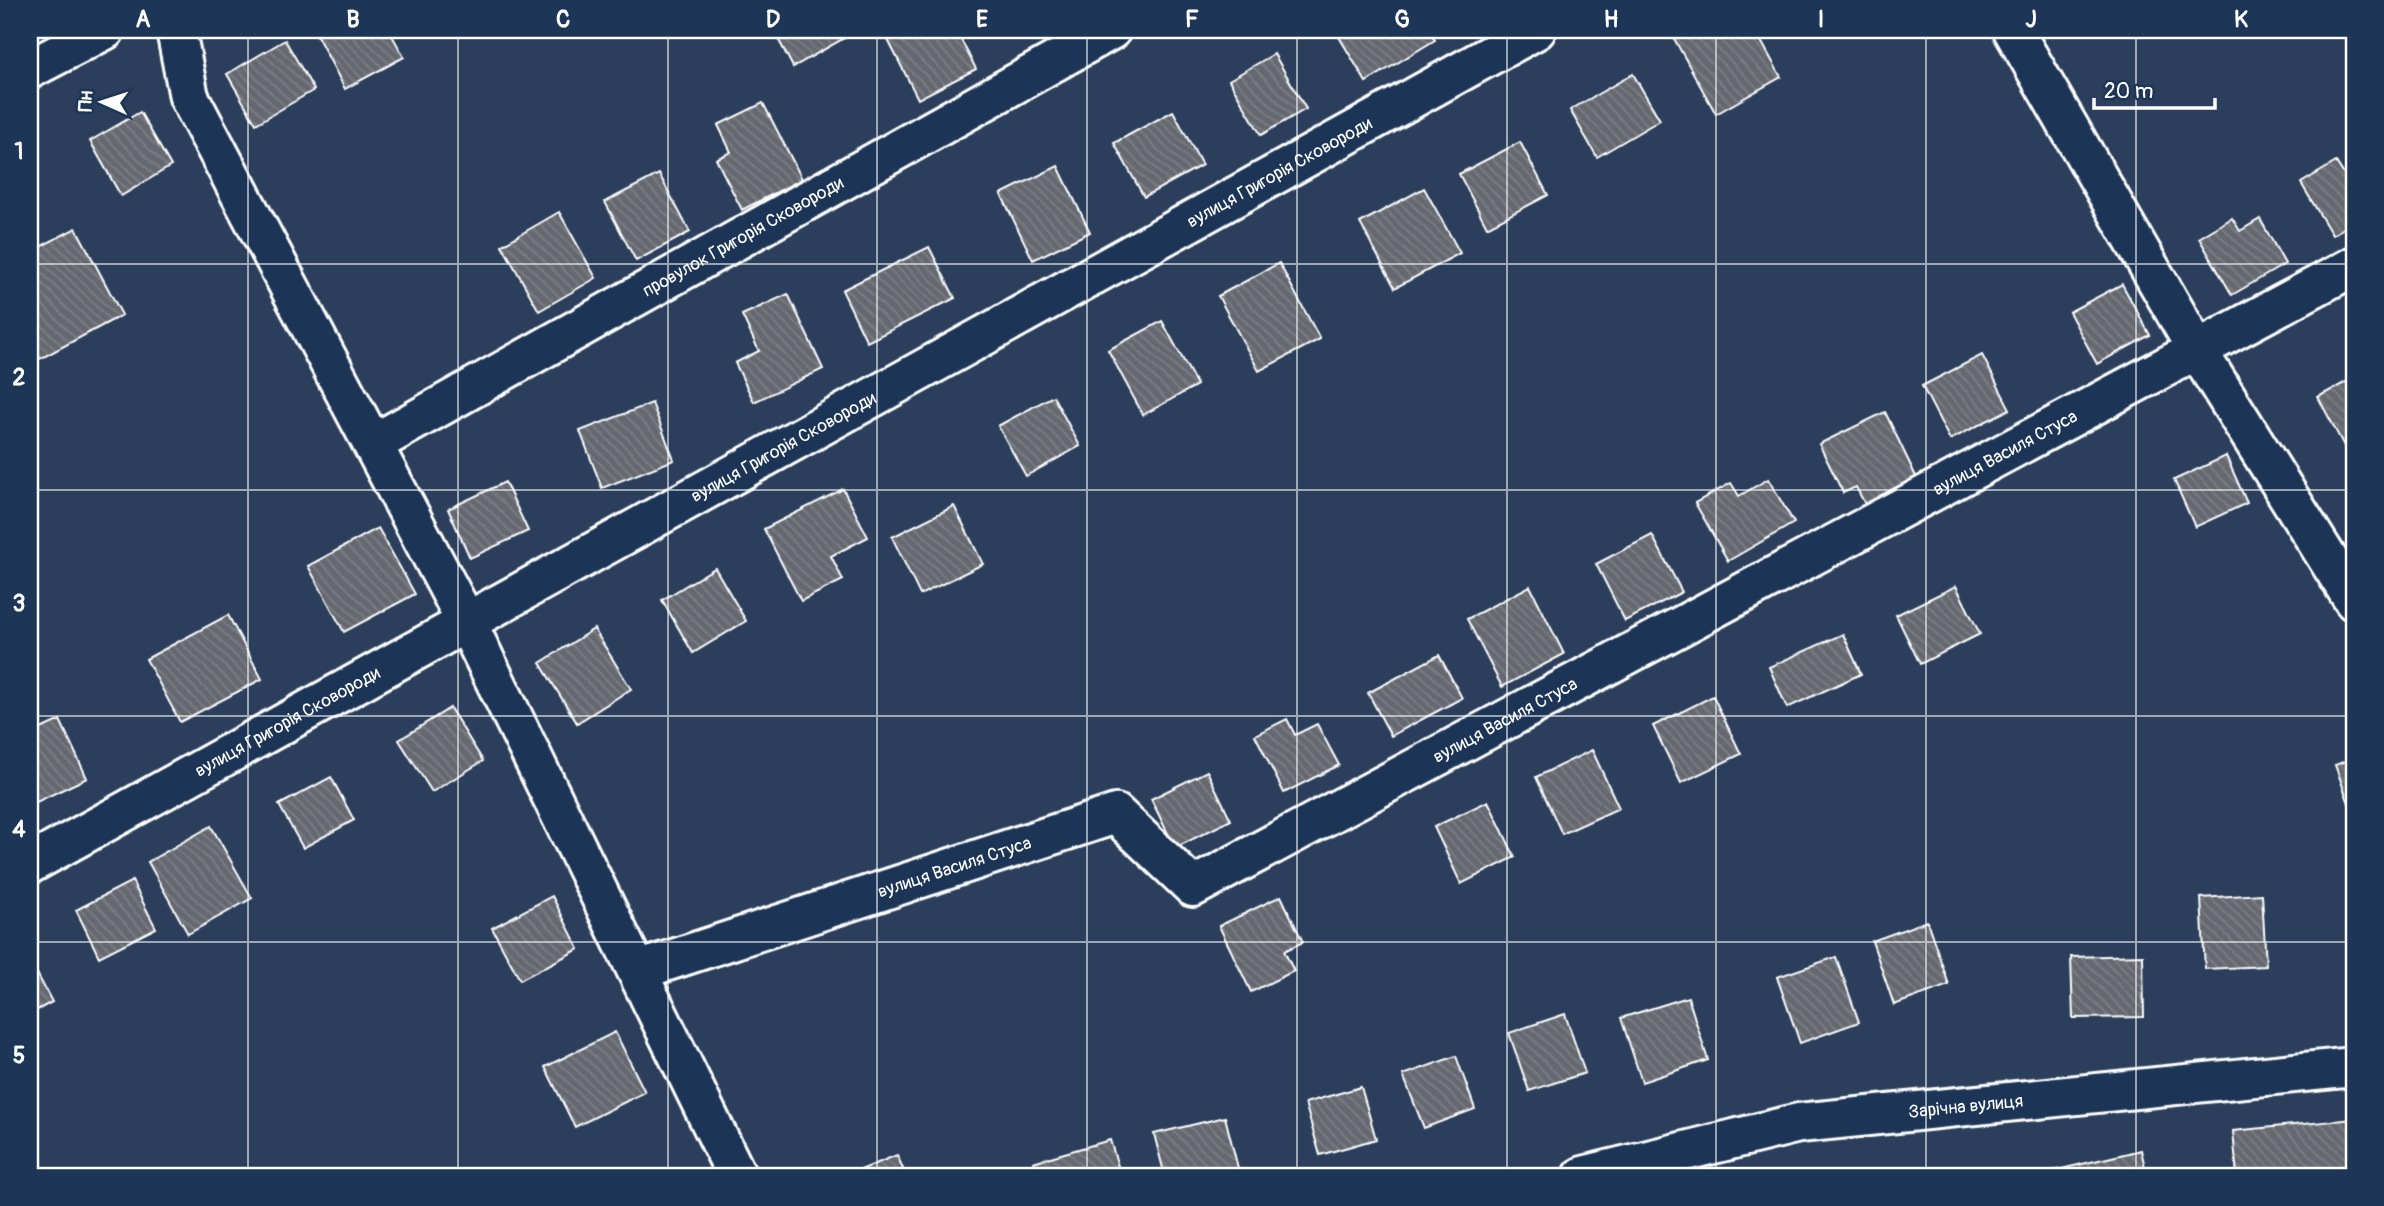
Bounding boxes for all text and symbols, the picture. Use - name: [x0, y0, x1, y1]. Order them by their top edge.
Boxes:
- text: A: [136, 5, 151, 34]
- text: B: [346, 5, 360, 34]
- text: C: [556, 5, 570, 34]
- text: D: [766, 5, 780, 34]
- text: E: [976, 5, 988, 34]
- text: F: [1185, 5, 1199, 34]
- text: G: [1394, 5, 1410, 34]
- text: H: [1604, 5, 1618, 34]
- text: I: [1818, 5, 1824, 34]
- text: J: [2025, 5, 2037, 34]
- text: K: [2234, 5, 2248, 34]
- north arrow: [66, 66, 136, 136]
- scale bar: [2094, 66, 2214, 110]
- text: 20 m: [2104, 78, 2153, 105]
- text: Пн: [73, 90, 99, 112]
- street label: вулиця Григорія Сковороди: [1183, 112, 1376, 233]
- text: 1: [15, 137, 24, 166]
- street label: провулок Григорія Сковороди: [638, 171, 848, 303]
- text: 2: [13, 363, 26, 392]
- street label: вулиця Григорія Сковороди: [687, 387, 880, 508]
- street label: вулиця Василя Стуса: [1929, 405, 2081, 501]
- text: 3: [13, 589, 25, 618]
- street label: вулиця Григорія Сковороди: [191, 661, 384, 783]
- street label: вулиця Василя Стуса: [1429, 673, 1581, 769]
- text: 4: [12, 815, 26, 844]
- street label: вулиця Василя Стуса: [875, 831, 1034, 903]
- text: 5: [13, 1041, 25, 1070]
- street label: Зарічна вулиця: [1907, 1089, 2024, 1124]

